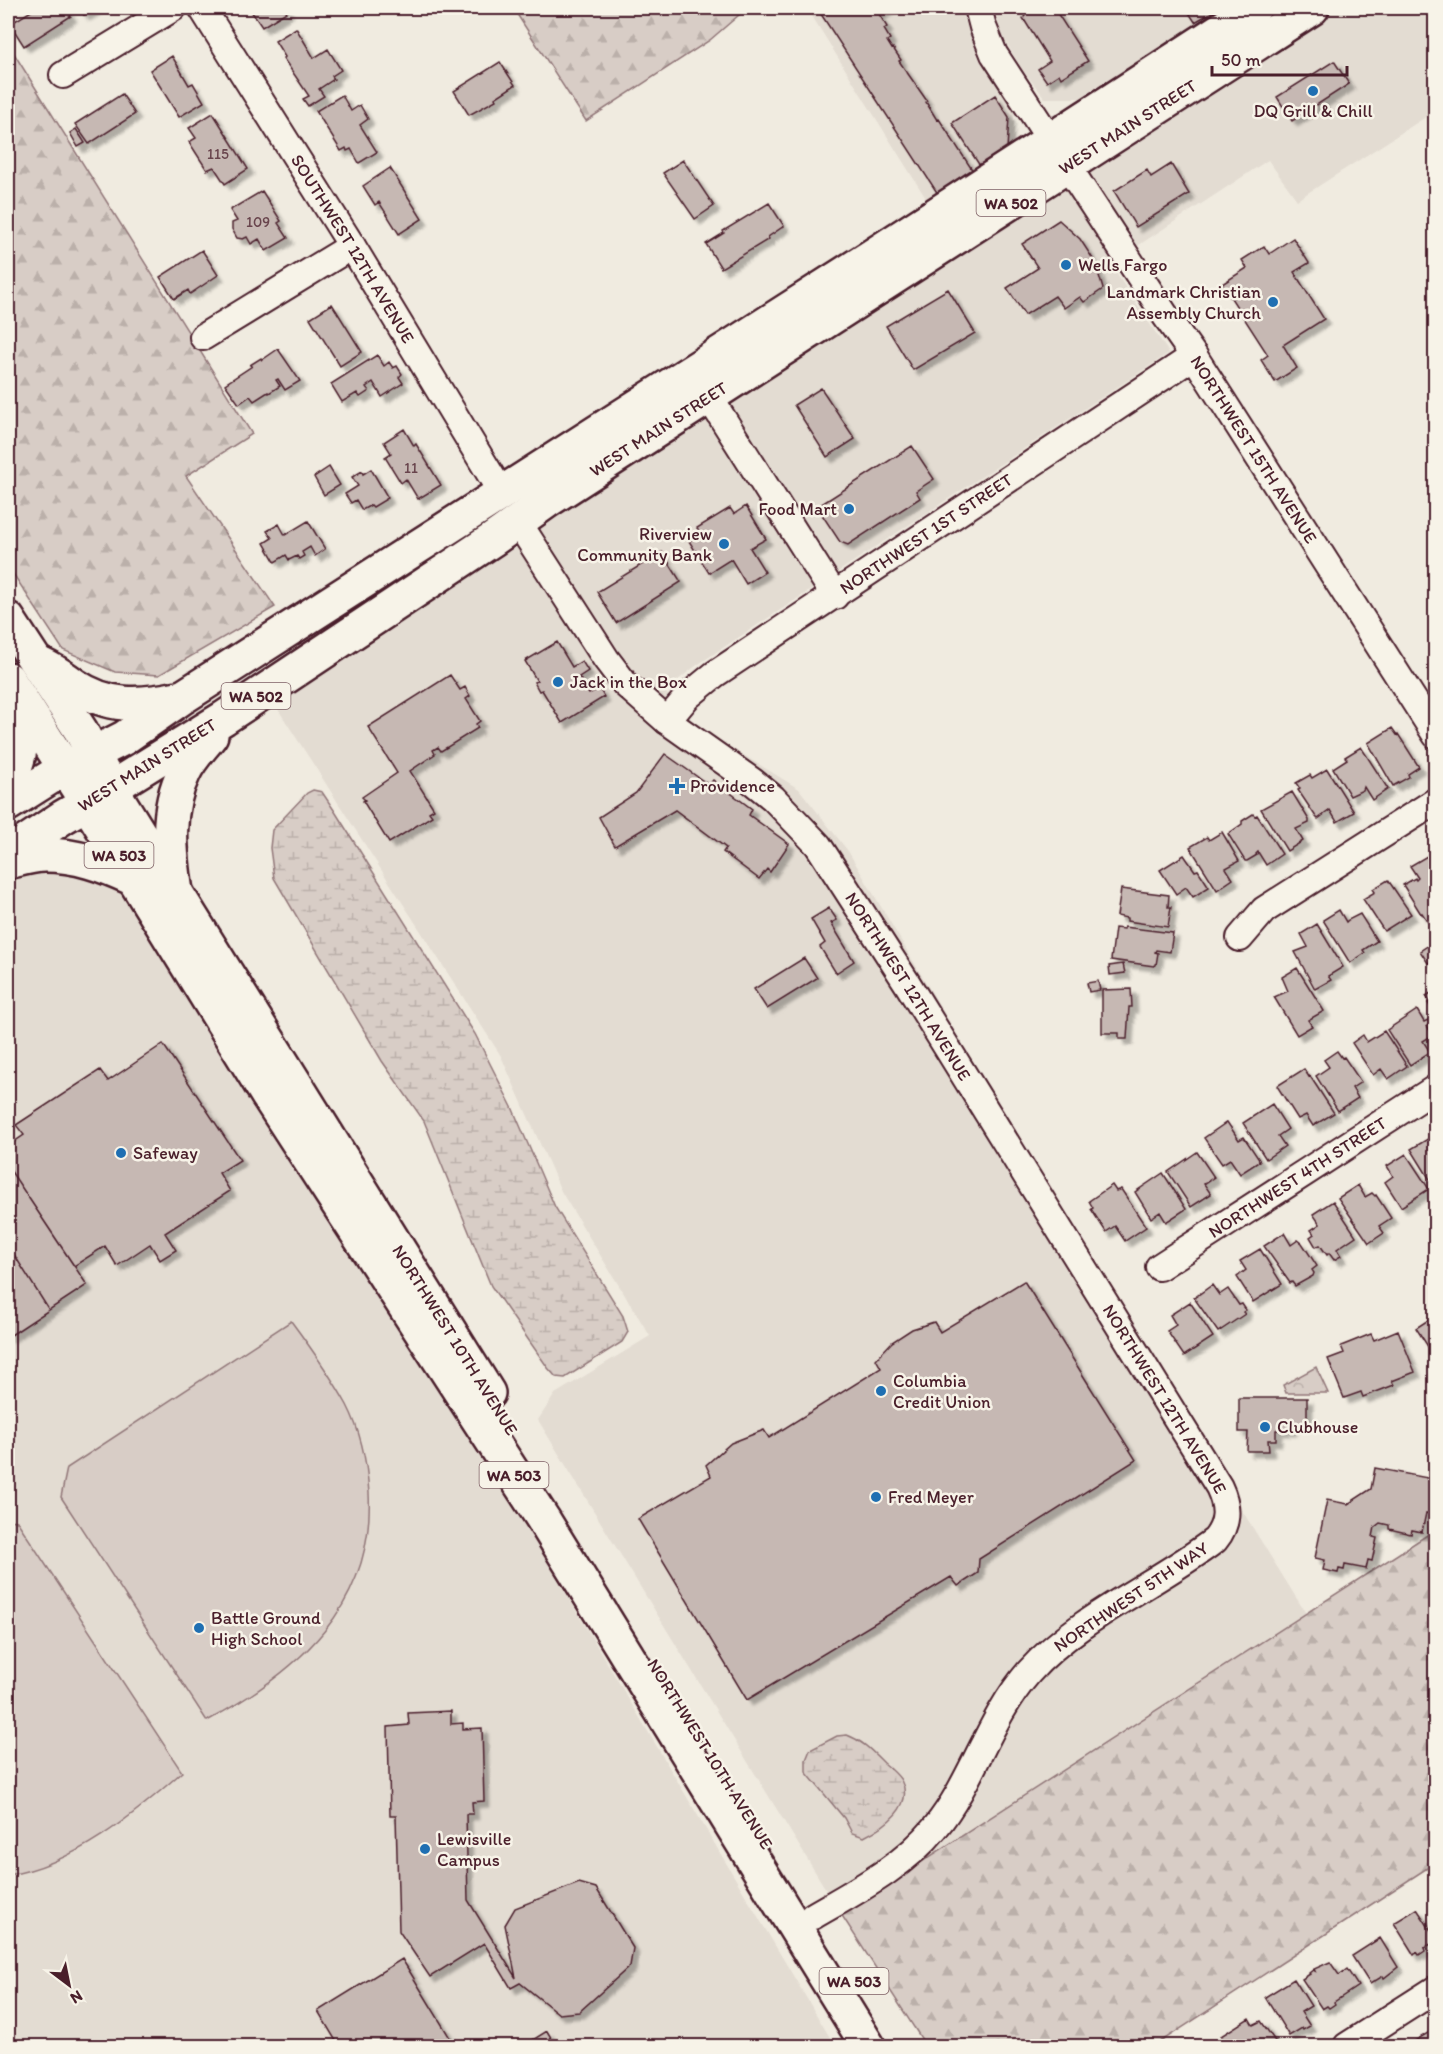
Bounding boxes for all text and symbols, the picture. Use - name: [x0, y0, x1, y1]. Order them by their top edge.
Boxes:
- scale bar: [1212, 39, 1347, 77]
- text: 50 m: [1221, 49, 1261, 71]
- street label: WEST MAIN STREET: [1054, 74, 1201, 179]
- marker: DQ Grill & Chill: [1306, 84, 1320, 98]
- place label: DQ Grill & Chill: [1253, 100, 1373, 122]
- house number: 115: [207, 145, 229, 163]
- street label: SOUTHWEST 12TH AVENUE: [286, 150, 419, 347]
- road number: WA 502: [976, 190, 1046, 216]
- house number: 109: [246, 213, 270, 231]
- place label: Wells Fargo: [1078, 254, 1167, 276]
- marker: Wells Fargo: [1059, 258, 1073, 272]
- place label: Landmark Christian Assembly Church: [1107, 281, 1261, 324]
- marker: Landmark Christian Assembly Church: [1266, 295, 1280, 309]
- street label: NORTHWEST 15TH AVENUE: [1186, 351, 1322, 548]
- street label: WEST MAIN STREET: [585, 377, 732, 482]
- house number: 11: [404, 459, 418, 477]
- street label: NORTHWEST 1ST STREET: [836, 469, 1017, 599]
- place label: Food Mart: [759, 498, 837, 520]
- marker: Food Mart: [842, 502, 856, 516]
- place label: Riverview Community Bank: [577, 523, 713, 566]
- marker: Riverview Community Bank: [717, 537, 731, 551]
- place label: Jack in the Box: [570, 671, 687, 693]
- marker: Jack in the Box: [551, 675, 565, 689]
- road number: WA 502: [222, 683, 290, 709]
- street label: WEST MAIN STREET: [73, 713, 221, 817]
- place label: Providence: [690, 775, 775, 797]
- marker: Providence: [668, 777, 686, 795]
- road number: WA 503: [84, 842, 154, 868]
- street label: NORTHWEST 12TH AVENUE: [840, 888, 976, 1085]
- street label: NORTHWEST 4TH STREET: [1204, 1112, 1391, 1243]
- place label: Safeway: [133, 1142, 198, 1164]
- marker: Safeway: [114, 1146, 128, 1160]
- street label: NORTHWEST 10TH AVENUE: [387, 1241, 523, 1439]
- street label: NORTHWEST 12TH AVENUE: [1098, 1300, 1232, 1497]
- place label: Columbia Credit Union: [893, 1370, 991, 1413]
- marker: Columbia Credit Union: [874, 1384, 888, 1398]
- place label: Clubhouse: [1277, 1416, 1358, 1438]
- marker: Clubhouse: [1258, 1420, 1272, 1434]
- road number: WA 503: [480, 1462, 548, 1488]
- place label: Fred Meyer: [888, 1486, 975, 1508]
- marker: Fred Meyer: [869, 1490, 883, 1504]
- street label: NORTHWEST 5TH WAY: [1050, 1537, 1213, 1657]
- place label: Battle Ground High School: [211, 1607, 321, 1650]
- marker: Battle Ground High School: [192, 1621, 206, 1635]
- street label: NORTHWEST 10TH AVENUE: [642, 1655, 778, 1853]
- place label: Lewisville Campus: [437, 1828, 511, 1871]
- marker: Lewisville Campus: [418, 1842, 432, 1856]
- north arrow: [39, 1955, 99, 2015]
- road number: WA 503: [820, 1968, 888, 1994]
- text: N: [67, 1986, 86, 2008]

